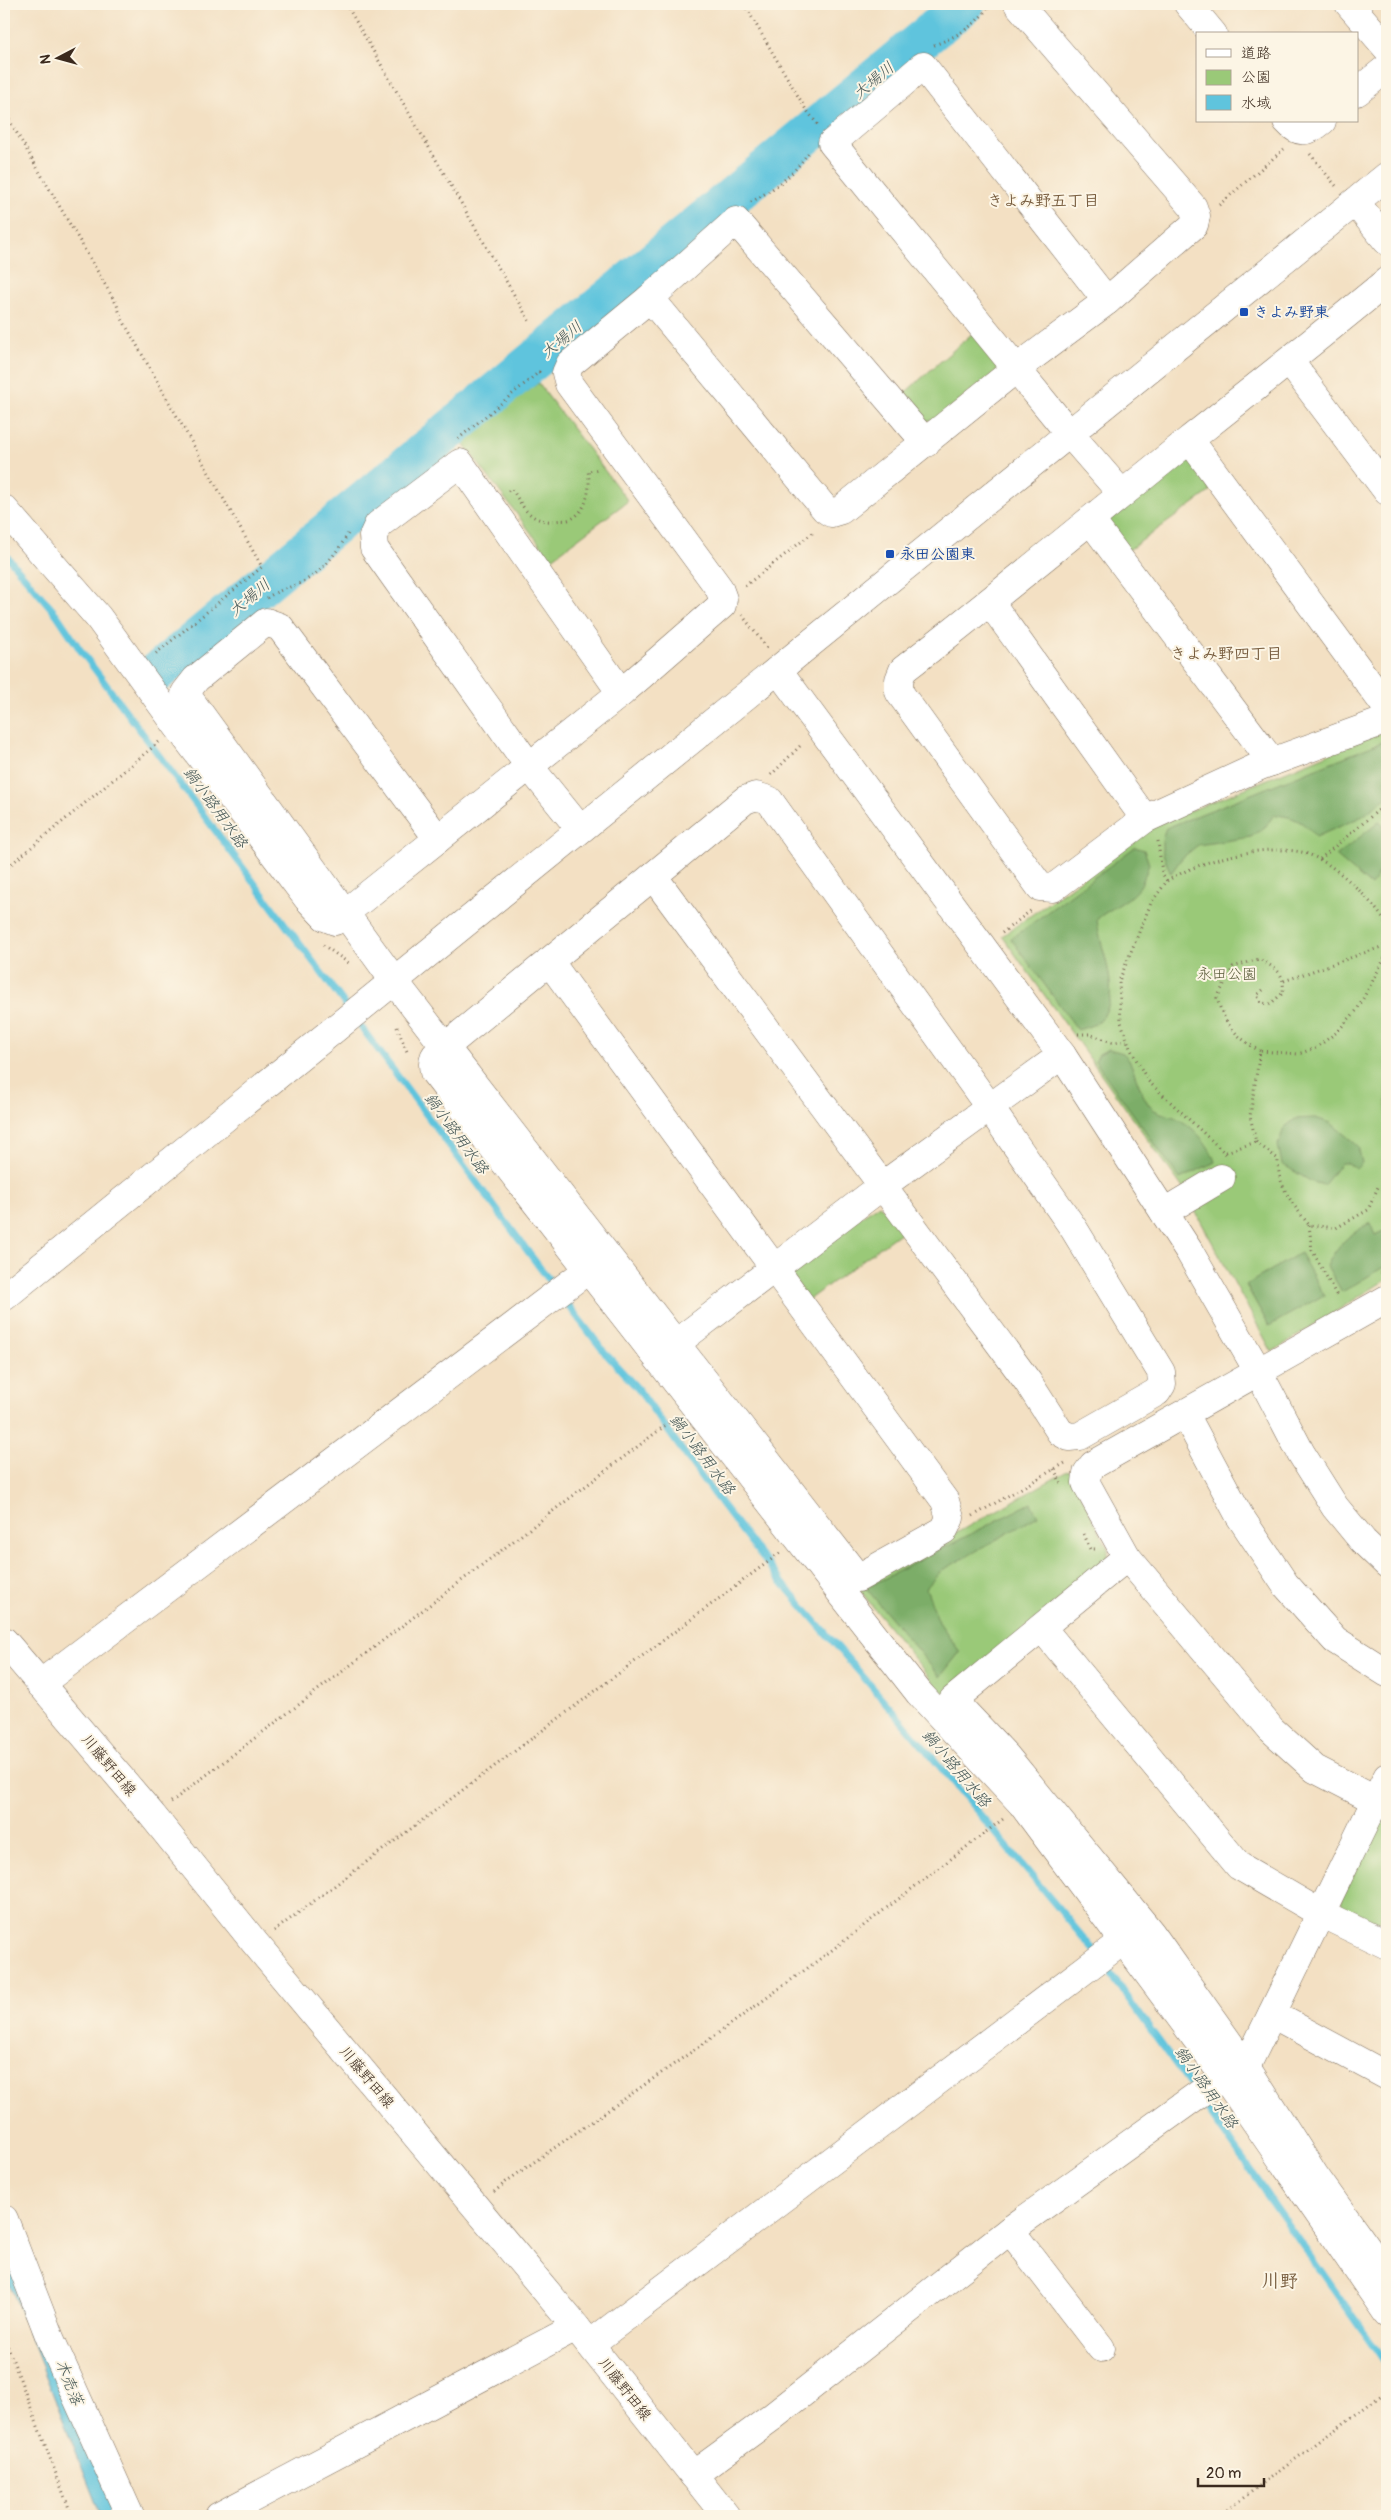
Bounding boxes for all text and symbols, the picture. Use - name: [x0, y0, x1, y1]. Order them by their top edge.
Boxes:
- north arrow: [32, 32, 82, 82]
- legend: [1196, 32, 1358, 122]
- text: 道路: [1241, 44, 1271, 63]
- text: N: [37, 54, 55, 65]
- water label: 大場川: [849, 58, 898, 104]
- text: 公園: [1241, 68, 1271, 87]
- text: 水域: [1241, 94, 1271, 113]
- district label: きよみ野五丁目: [987, 191, 1099, 211]
- place label: きよみ野東: [1254, 303, 1329, 322]
- marker: きよみ野東: [1238, 306, 1250, 318]
- water label: 大場川: [537, 317, 586, 363]
- place label: 永田公園東: [900, 545, 975, 564]
- marker: 永田公園東: [884, 548, 896, 560]
- water label: 大場川: [225, 575, 274, 621]
- district label: きよみ野四丁目: [1170, 644, 1282, 664]
- water label: 鍋小路用水路: [179, 763, 252, 853]
- park label: 永田公園: [1197, 965, 1257, 984]
- water label: 鍋小路用水路: [420, 1089, 493, 1179]
- water label: 鍋小路用水路: [665, 1410, 740, 1500]
- water label: 鍋小路用水路: [918, 1725, 995, 1813]
- street label: 川藤野田線: [77, 1730, 140, 1800]
- street label: 川藤野田線: [335, 2042, 398, 2112]
- water label: 鍋小路用水路: [1170, 2043, 1242, 2133]
- district label: 川野: [1262, 2270, 1298, 2293]
- street label: 川藤野田線: [594, 2354, 655, 2425]
- water label: 木売落: [51, 2356, 88, 2410]
- scale bar: [1198, 2455, 1265, 2487]
- text: 20 m: [1206, 2464, 1241, 2483]

